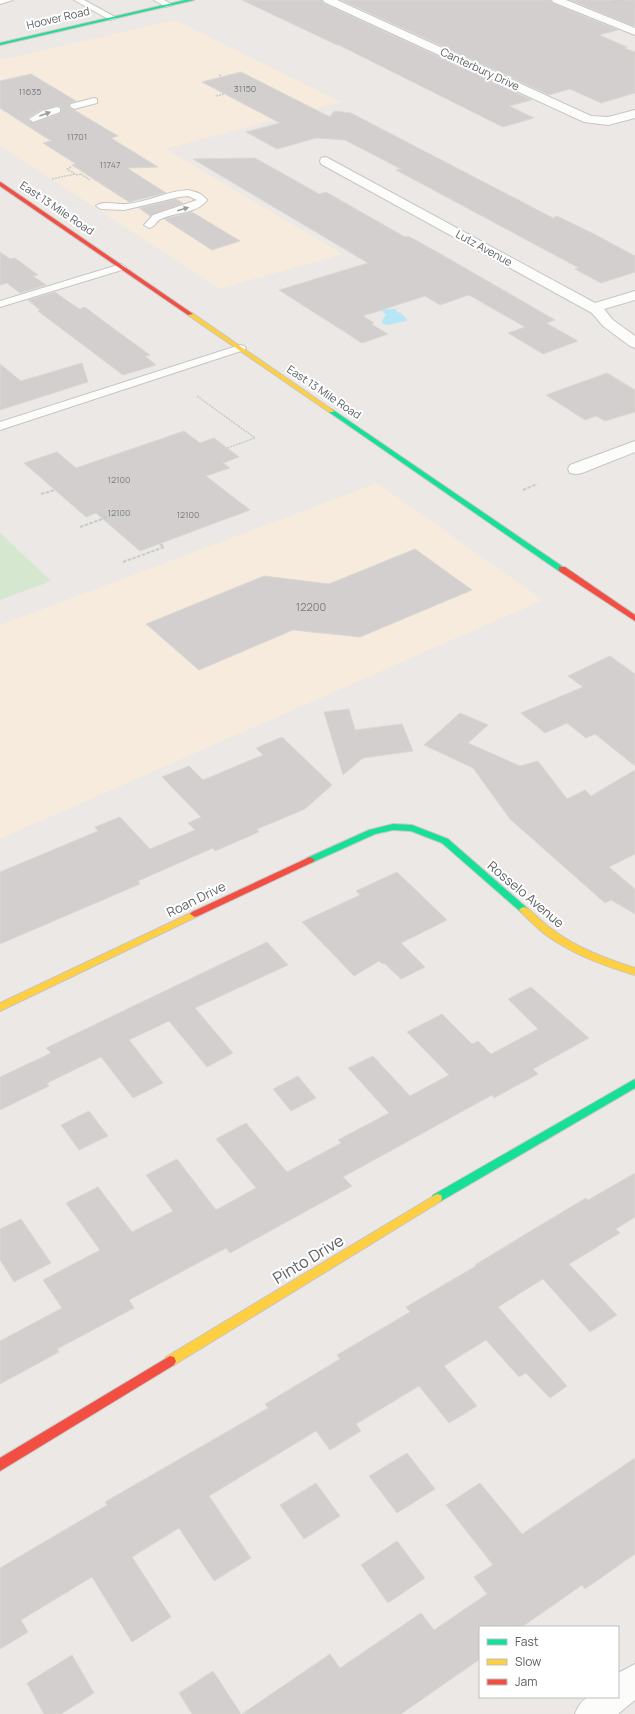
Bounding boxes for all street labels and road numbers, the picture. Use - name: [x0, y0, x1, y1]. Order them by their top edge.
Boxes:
- street label: Hoover Road: [25, 3, 91, 32]
- street label: Canterbury Drive: [438, 44, 523, 94]
- street label: East 13 Mile Road: [17, 177, 97, 238]
- street label: Lutz Avenue: [453, 226, 516, 269]
- street label: East 13 Mile Road: [284, 361, 364, 422]
- street label: Rosselo Avenue: [484, 857, 568, 932]
- street label: Roan Drive: [163, 877, 229, 921]
- street label: Pinto Drive: [268, 1229, 348, 1289]

